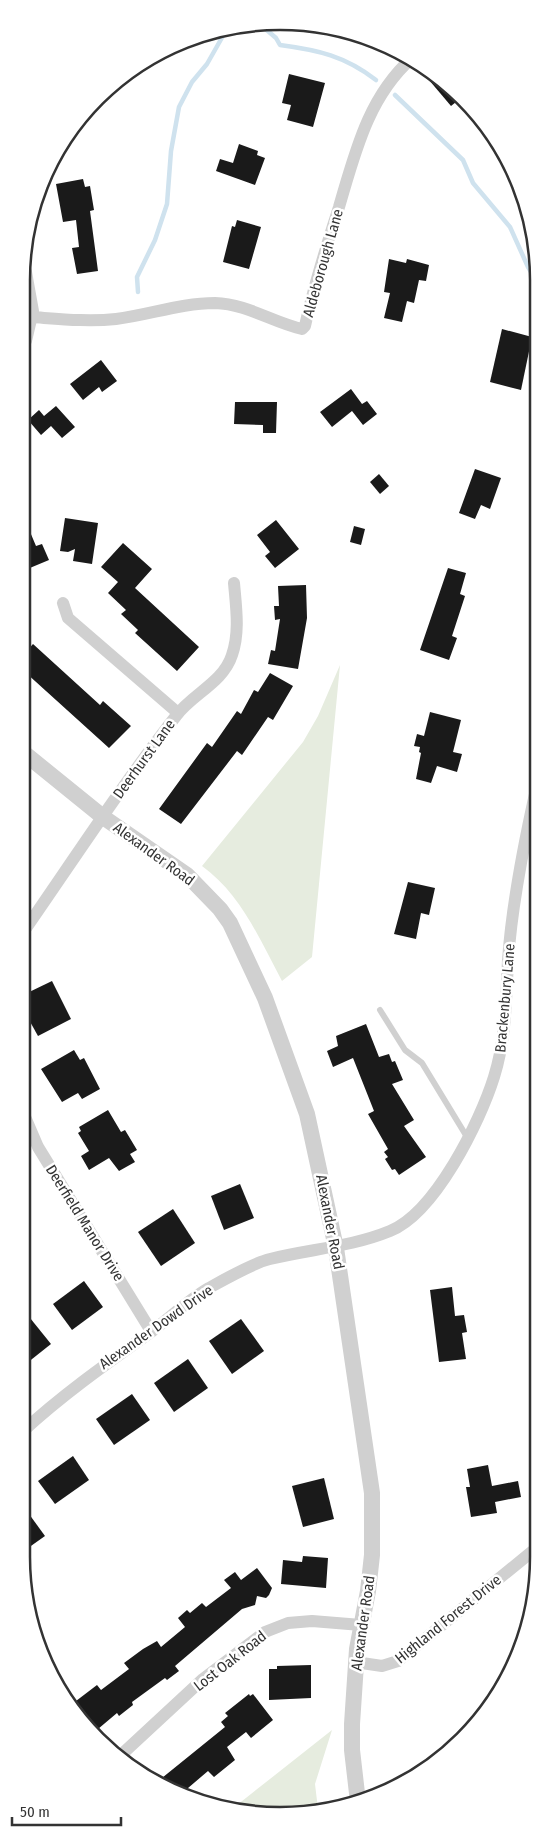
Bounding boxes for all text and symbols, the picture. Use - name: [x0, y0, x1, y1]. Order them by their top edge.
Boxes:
- street label: Aldeborough Lane: [299, 207, 347, 319]
- street label: Deerhurst Lane: [109, 716, 179, 802]
- street label: Alexander Road: [110, 819, 198, 889]
- street label: Brackenbury Lane: [491, 943, 519, 1053]
- street label: Deerfield Manor Drive: [42, 1161, 128, 1285]
- street label: Alexander Road: [312, 1173, 348, 1271]
- street label: Alexander Dowd Drive: [96, 1281, 216, 1373]
- street label: Highland Forest Drive: [391, 1571, 505, 1667]
- street label: Alexander Road: [347, 1574, 379, 1672]
- street label: Lost Oak Road: [190, 1627, 270, 1695]
- scale bar: [12, 1794, 121, 1826]
- text: 50 m: [20, 1803, 50, 1821]

